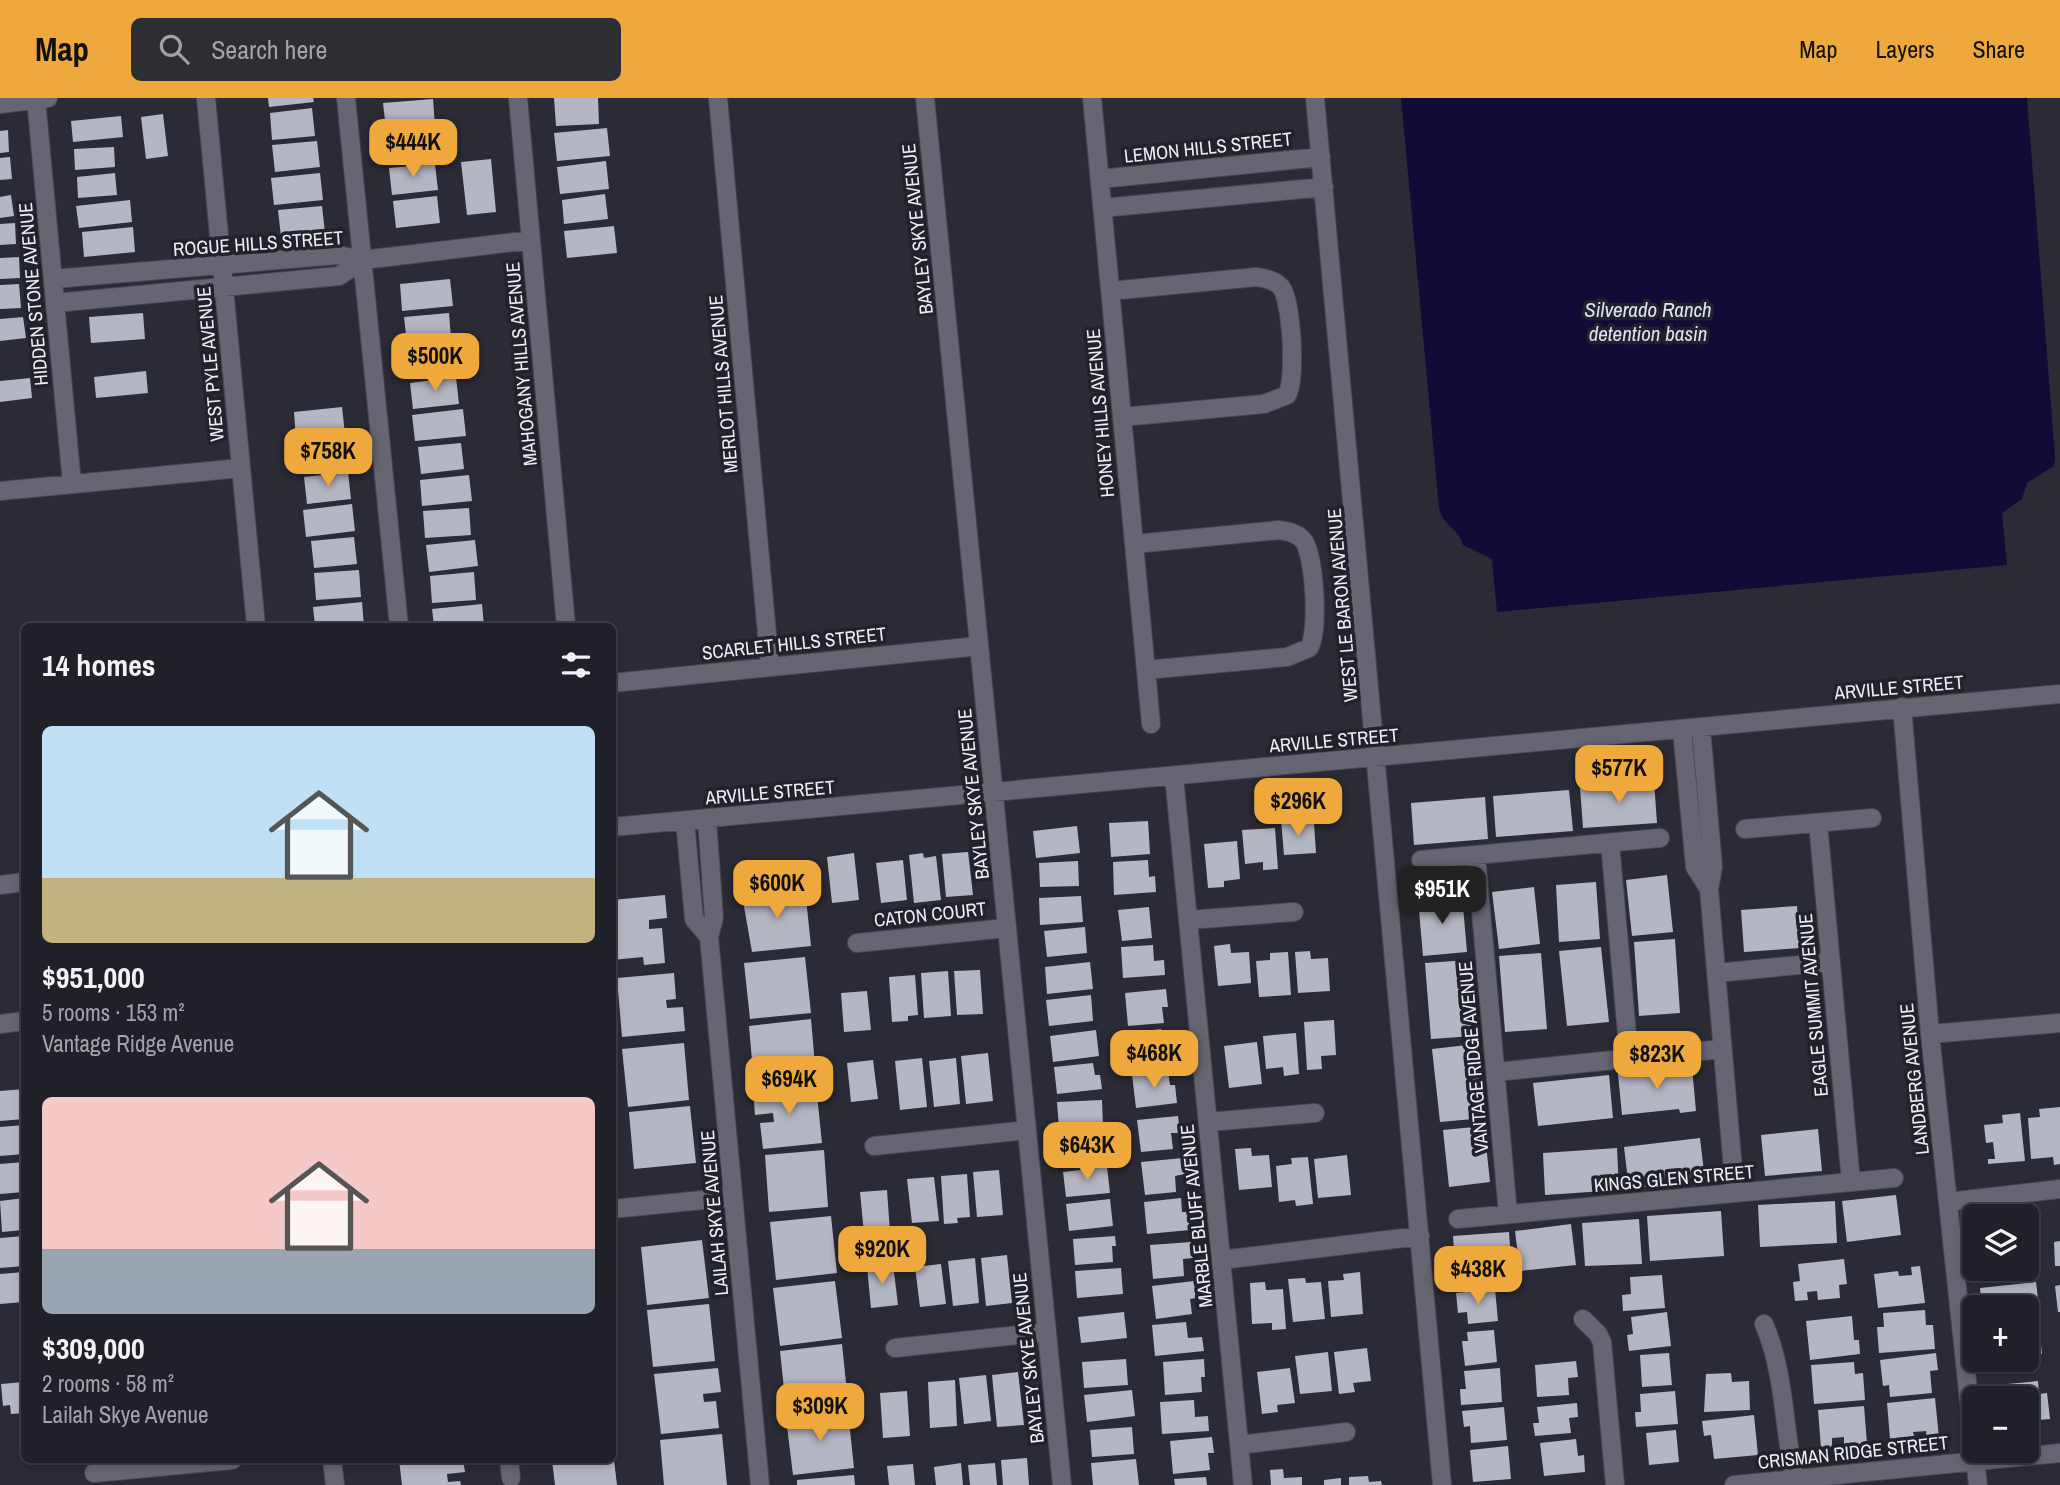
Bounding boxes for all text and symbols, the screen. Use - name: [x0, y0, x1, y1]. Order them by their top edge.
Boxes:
- search box: [131, 18, 621, 81]
- text: Map: [35, 27, 89, 71]
- icon: search: [155, 30, 193, 68]
- text: Search here: [211, 32, 327, 67]
- text: Map: [1799, 33, 1837, 65]
- text: Layers: [1875, 33, 1934, 65]
- text: Share: [1972, 33, 2025, 65]
- pin: $444K: [364, 120, 462, 179]
- street label: LEMON HILLS STREET: [1123, 125, 1294, 169]
- text: $444K: [385, 126, 441, 157]
- street label: BAYLEY SKYE AVENUE: [895, 142, 939, 316]
- street label: HIDDEN STONE AVENUE: [12, 201, 54, 387]
- street label: ROGUE HILLS STREET: [172, 224, 344, 262]
- street label: MAHOGANY HILLS AVENUE: [499, 261, 543, 467]
- street label: WEST PYLE AVENUE: [190, 285, 230, 443]
- street label: MERLOT HILLS AVENUE: [702, 294, 744, 474]
- water label: Silverado Ranch detention basin: [1584, 295, 1712, 348]
- street label: HONEY HILLS AVENUE: [1080, 328, 1120, 498]
- pin: $500K: [386, 334, 484, 393]
- text: $500K: [407, 340, 463, 371]
- pin: $758K: [279, 428, 377, 488]
- text: $758K: [300, 435, 356, 466]
- street label: WEST LE BARON AVENUE: [1321, 507, 1363, 703]
- street label: SCARLET HILLS STREET: [701, 620, 888, 666]
- text: 14 homes: [42, 645, 156, 685]
- icon: filters: [557, 646, 595, 684]
- street label: ARVILLE STREET: [1832, 668, 1965, 706]
- street label: BAYLEY SKYE AVENUE: [951, 707, 995, 881]
- street label: ARVILLE STREET: [1267, 721, 1400, 759]
- pin: $577K: [1570, 746, 1668, 805]
- text: $577K: [1591, 752, 1647, 783]
- icon: home: [256, 772, 382, 898]
- street label: ARVILLE STREET: [703, 773, 836, 811]
- pin: $296K: [1249, 778, 1347, 838]
- text: $296K: [1270, 785, 1326, 816]
- pin: $600K: [728, 860, 826, 920]
- pin: $951K: [1393, 866, 1491, 926]
- text: $600K: [749, 867, 805, 898]
- text: $951K: [1414, 873, 1470, 904]
- street label: CATON COURT: [873, 895, 988, 933]
- street label: EAGLE SUMMIT AVENUE: [1792, 912, 1834, 1098]
- text: $951,000: [42, 957, 145, 997]
- street label: VANTAGE RIDGE AVENUE: [1452, 960, 1494, 1154]
- text: 5 rooms · 153 m²: [42, 997, 185, 1028]
- street label: LANDBERG AVENUE: [1893, 1002, 1935, 1156]
- text: Vantage Ridge Avenue: [42, 1028, 234, 1059]
- pin: $468K: [1105, 1030, 1203, 1090]
- pin: $823K: [1608, 1032, 1706, 1091]
- text: $468K: [1126, 1037, 1182, 1068]
- text: $823K: [1629, 1038, 1685, 1069]
- pin: $694K: [740, 1056, 838, 1116]
- text: $694K: [761, 1063, 817, 1094]
- pin: $643K: [1038, 1122, 1136, 1182]
- street label: MARBLE BLUFF AVENUE: [1173, 1123, 1219, 1309]
- street label: LAILAH SKYE AVENUE: [694, 1129, 734, 1297]
- text: $643K: [1059, 1129, 1115, 1160]
- icon: home: [256, 1143, 382, 1269]
- street label: KINGS GLEN STREET: [1593, 1158, 1756, 1198]
- map controls: [1962, 1204, 2039, 1463]
- button: layers: [1962, 1204, 2039, 1281]
- pin: $920K: [833, 1226, 931, 1286]
- text: $920K: [854, 1233, 910, 1264]
- pin: $438K: [1429, 1246, 1527, 1306]
- text: $438K: [1450, 1253, 1506, 1284]
- street label: BAYLEY SKYE AVENUE: [1006, 1271, 1050, 1445]
- button: +: [1962, 1295, 2039, 1372]
- text: $309,000: [42, 1328, 145, 1368]
- text: 2 rooms · 58 m²: [42, 1368, 174, 1399]
- pin: $309K: [771, 1384, 869, 1443]
- button: −: [1962, 1386, 2039, 1463]
- text: $309K: [792, 1390, 848, 1421]
- text: Lailah Skye Avenue: [42, 1399, 208, 1430]
- street label: CRISMAN RIDGE STREET: [1757, 1429, 1950, 1475]

